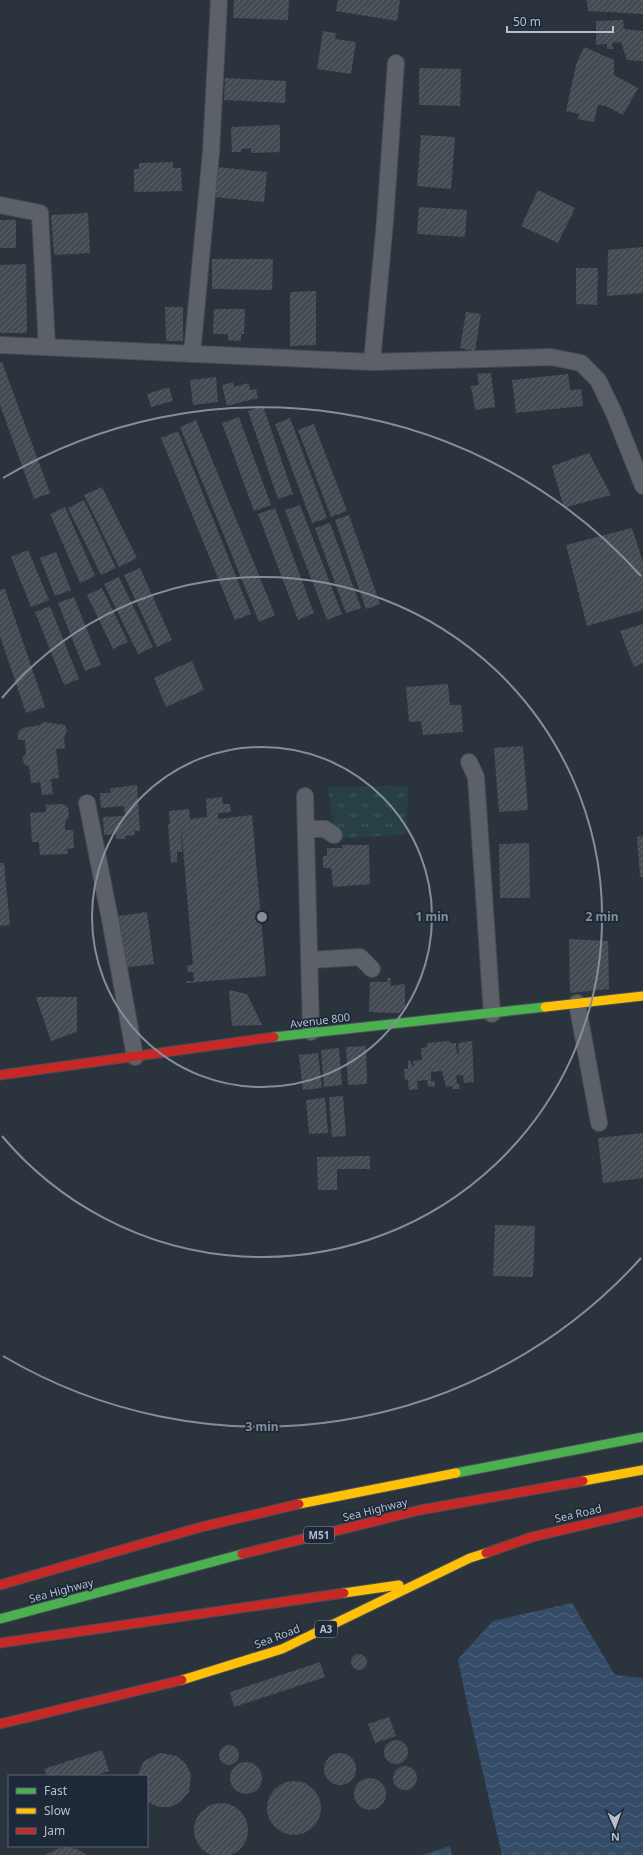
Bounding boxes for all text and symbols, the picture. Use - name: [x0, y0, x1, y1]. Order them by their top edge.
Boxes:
- scale bar: [507, 8, 613, 34]
- text: 50 m: [513, 13, 541, 30]
- text: 1 min: [415, 908, 449, 925]
- text: 2 min: [585, 908, 619, 925]
- centre of rings: [255, 910, 269, 924]
- street label: Avenue 800: [289, 1009, 351, 1031]
- text: 3 min: [245, 1418, 279, 1435]
- street label: Sea Highway: [341, 1494, 409, 1524]
- street label: Sea Road: [553, 1500, 603, 1526]
- road number: M51: [304, 1527, 334, 1543]
- street label: Sea Highway: [27, 1574, 95, 1606]
- street label: Sea Road: [252, 1620, 302, 1652]
- road number: A3: [315, 1621, 337, 1637]
- legend: [8, 1775, 148, 1847]
- text: Fast: [44, 1782, 68, 1799]
- text: Slow: [44, 1802, 71, 1819]
- north arrow: [595, 1807, 635, 1847]
- text: Jam: [43, 1822, 65, 1839]
- text: N: [611, 1830, 620, 1845]

